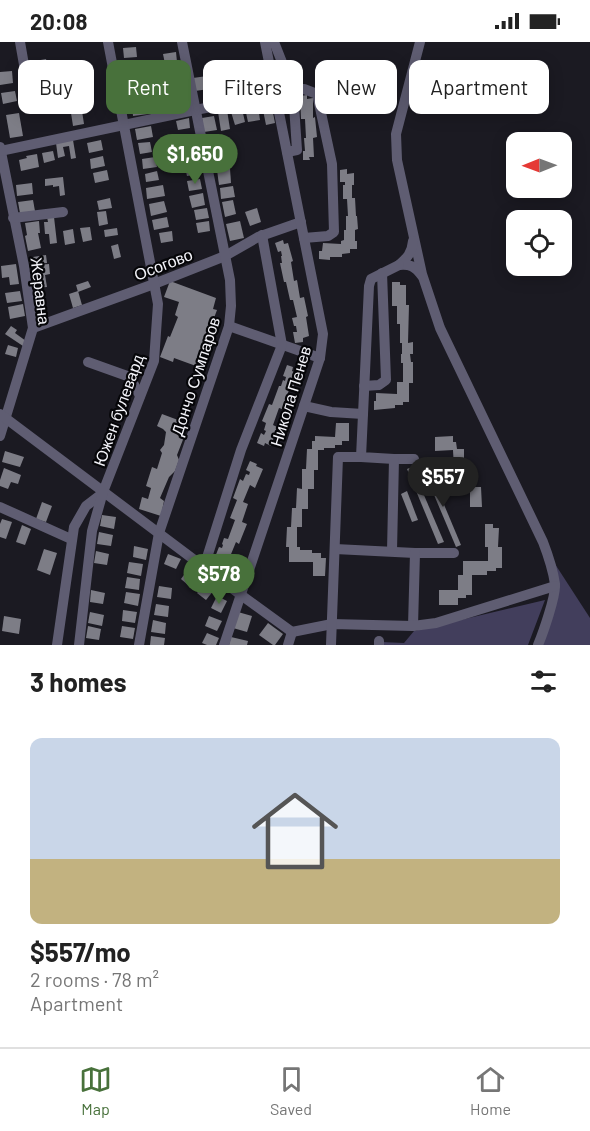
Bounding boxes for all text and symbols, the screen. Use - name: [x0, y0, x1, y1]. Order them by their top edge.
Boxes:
- text: 20:08: [30, 8, 87, 34]
- chip: Buy: [18, 60, 94, 114]
- chip: Rent: [106, 60, 191, 114]
- chip: Filters: [203, 60, 303, 114]
- chip: New: [315, 60, 397, 114]
- chip: Apartment: [409, 60, 549, 114]
- north arrow: [506, 132, 572, 198]
- map controls: [506, 132, 572, 276]
- pin: $1,650: [146, 134, 244, 185]
- text: $1,650: [167, 141, 223, 165]
- button: locate: [506, 210, 572, 276]
- street label: Осогово: [131, 244, 195, 284]
- street label: Жеравна: [27, 256, 55, 326]
- street label: Дончо Сумпаров: [167, 314, 223, 438]
- street label: Никола Пенев: [266, 343, 314, 449]
- street label: Южен булевард: [89, 351, 147, 469]
- pin: $557: [407, 457, 479, 508]
- text: $557: [422, 464, 464, 488]
- pin: $578: [183, 554, 255, 605]
- text: $578: [198, 561, 240, 585]
- icon: filters: [527, 665, 560, 698]
- text: 3 homes: [30, 666, 127, 697]
- icon: home: [241, 777, 349, 885]
- text: $557/mo: [30, 936, 131, 967]
- text: 2 rooms · 78 m²: [30, 967, 159, 991]
- text: Apartment: [30, 991, 123, 1015]
- tab: Map: [79, 1063, 112, 1118]
- tab: Saved: [270, 1063, 312, 1118]
- tab: Home: [470, 1063, 511, 1118]

